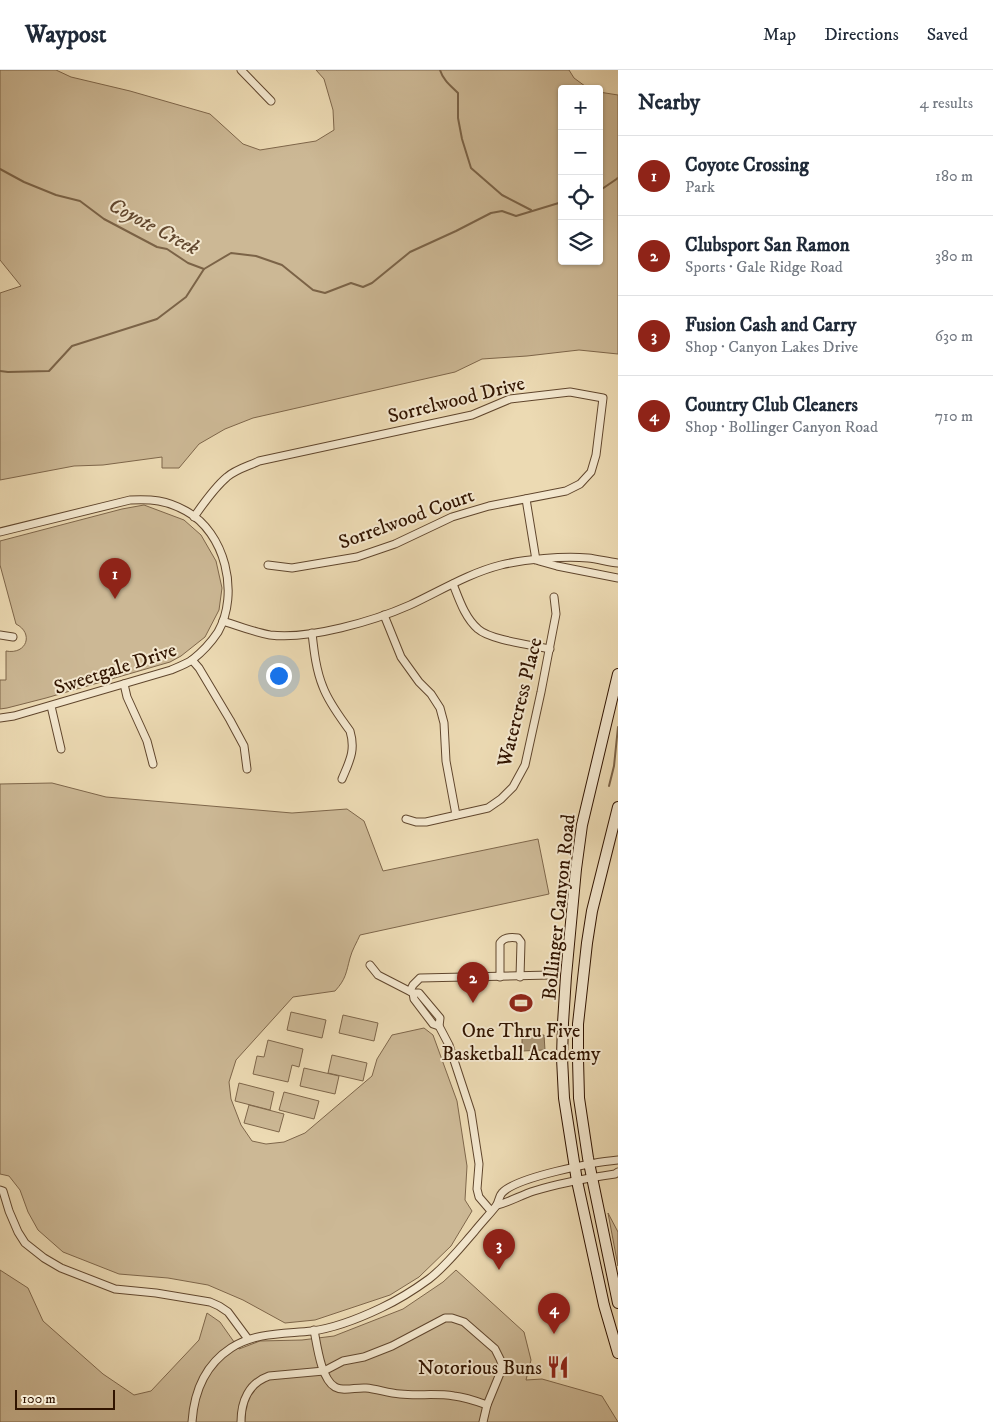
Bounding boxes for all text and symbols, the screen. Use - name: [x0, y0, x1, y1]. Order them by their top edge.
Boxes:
- text: Waypost: [25, 20, 106, 50]
- text: Map: [763, 24, 796, 46]
- text: Directions: [824, 24, 899, 46]
- text: Saved: [927, 24, 968, 46]
- map controls: [558, 85, 603, 265]
- button: +: [558, 85, 603, 130]
- text: Nearby: [638, 90, 700, 116]
- text: 4 results: [920, 93, 973, 113]
- button: −: [558, 130, 603, 175]
- text: Coyote Crossing: [685, 154, 809, 177]
- text: 1: [651, 166, 657, 186]
- text: 180 m: [935, 166, 973, 186]
- button: locate: [558, 175, 603, 220]
- text: Park: [685, 177, 715, 197]
- water label: Coyote Creek: [104, 192, 204, 262]
- button: layers: [558, 220, 603, 265]
- text: Clubsport San Ramon: [685, 234, 850, 257]
- text: 2: [650, 246, 658, 266]
- text: 380 m: [935, 246, 973, 266]
- text: Sports · Gale Ridge Road: [685, 257, 843, 277]
- text: Fusion Cash and Carry: [685, 314, 856, 337]
- text: 3: [651, 326, 657, 346]
- text: 630 m: [935, 326, 973, 346]
- text: Shop · Canyon Lakes Drive: [685, 337, 858, 357]
- street label: Sorrelwood Drive: [385, 371, 527, 430]
- text: Country Club Cleaners: [685, 394, 858, 417]
- text: 4: [649, 406, 659, 426]
- text: 710 m: [935, 406, 973, 426]
- text: Shop · Bollinger Canyon Road: [685, 417, 878, 437]
- street label: Sorrelwood Court: [335, 483, 478, 555]
- pin: 1: [99, 558, 131, 599]
- street label: Watercress Place: [492, 635, 549, 771]
- street label: Sweetgale Drive: [51, 638, 180, 701]
- your location: [266, 663, 292, 689]
- street label: Bollinger Canyon Road: [537, 813, 582, 1001]
- pin: 2: [457, 962, 489, 1003]
- sports icon: One Thru Five Basketball Academy: [508, 990, 534, 1016]
- place label: One Thru Five Basketball Academy: [442, 1019, 601, 1067]
- pin: 3: [483, 1229, 515, 1270]
- pin: 4: [538, 1293, 570, 1334]
- restaurant icon: Notorious Buns: [545, 1354, 571, 1380]
- place label: Notorious Buns: [418, 1356, 542, 1381]
- scale bar: [15, 1387, 115, 1410]
- text: 100 m: [22, 1390, 56, 1408]

